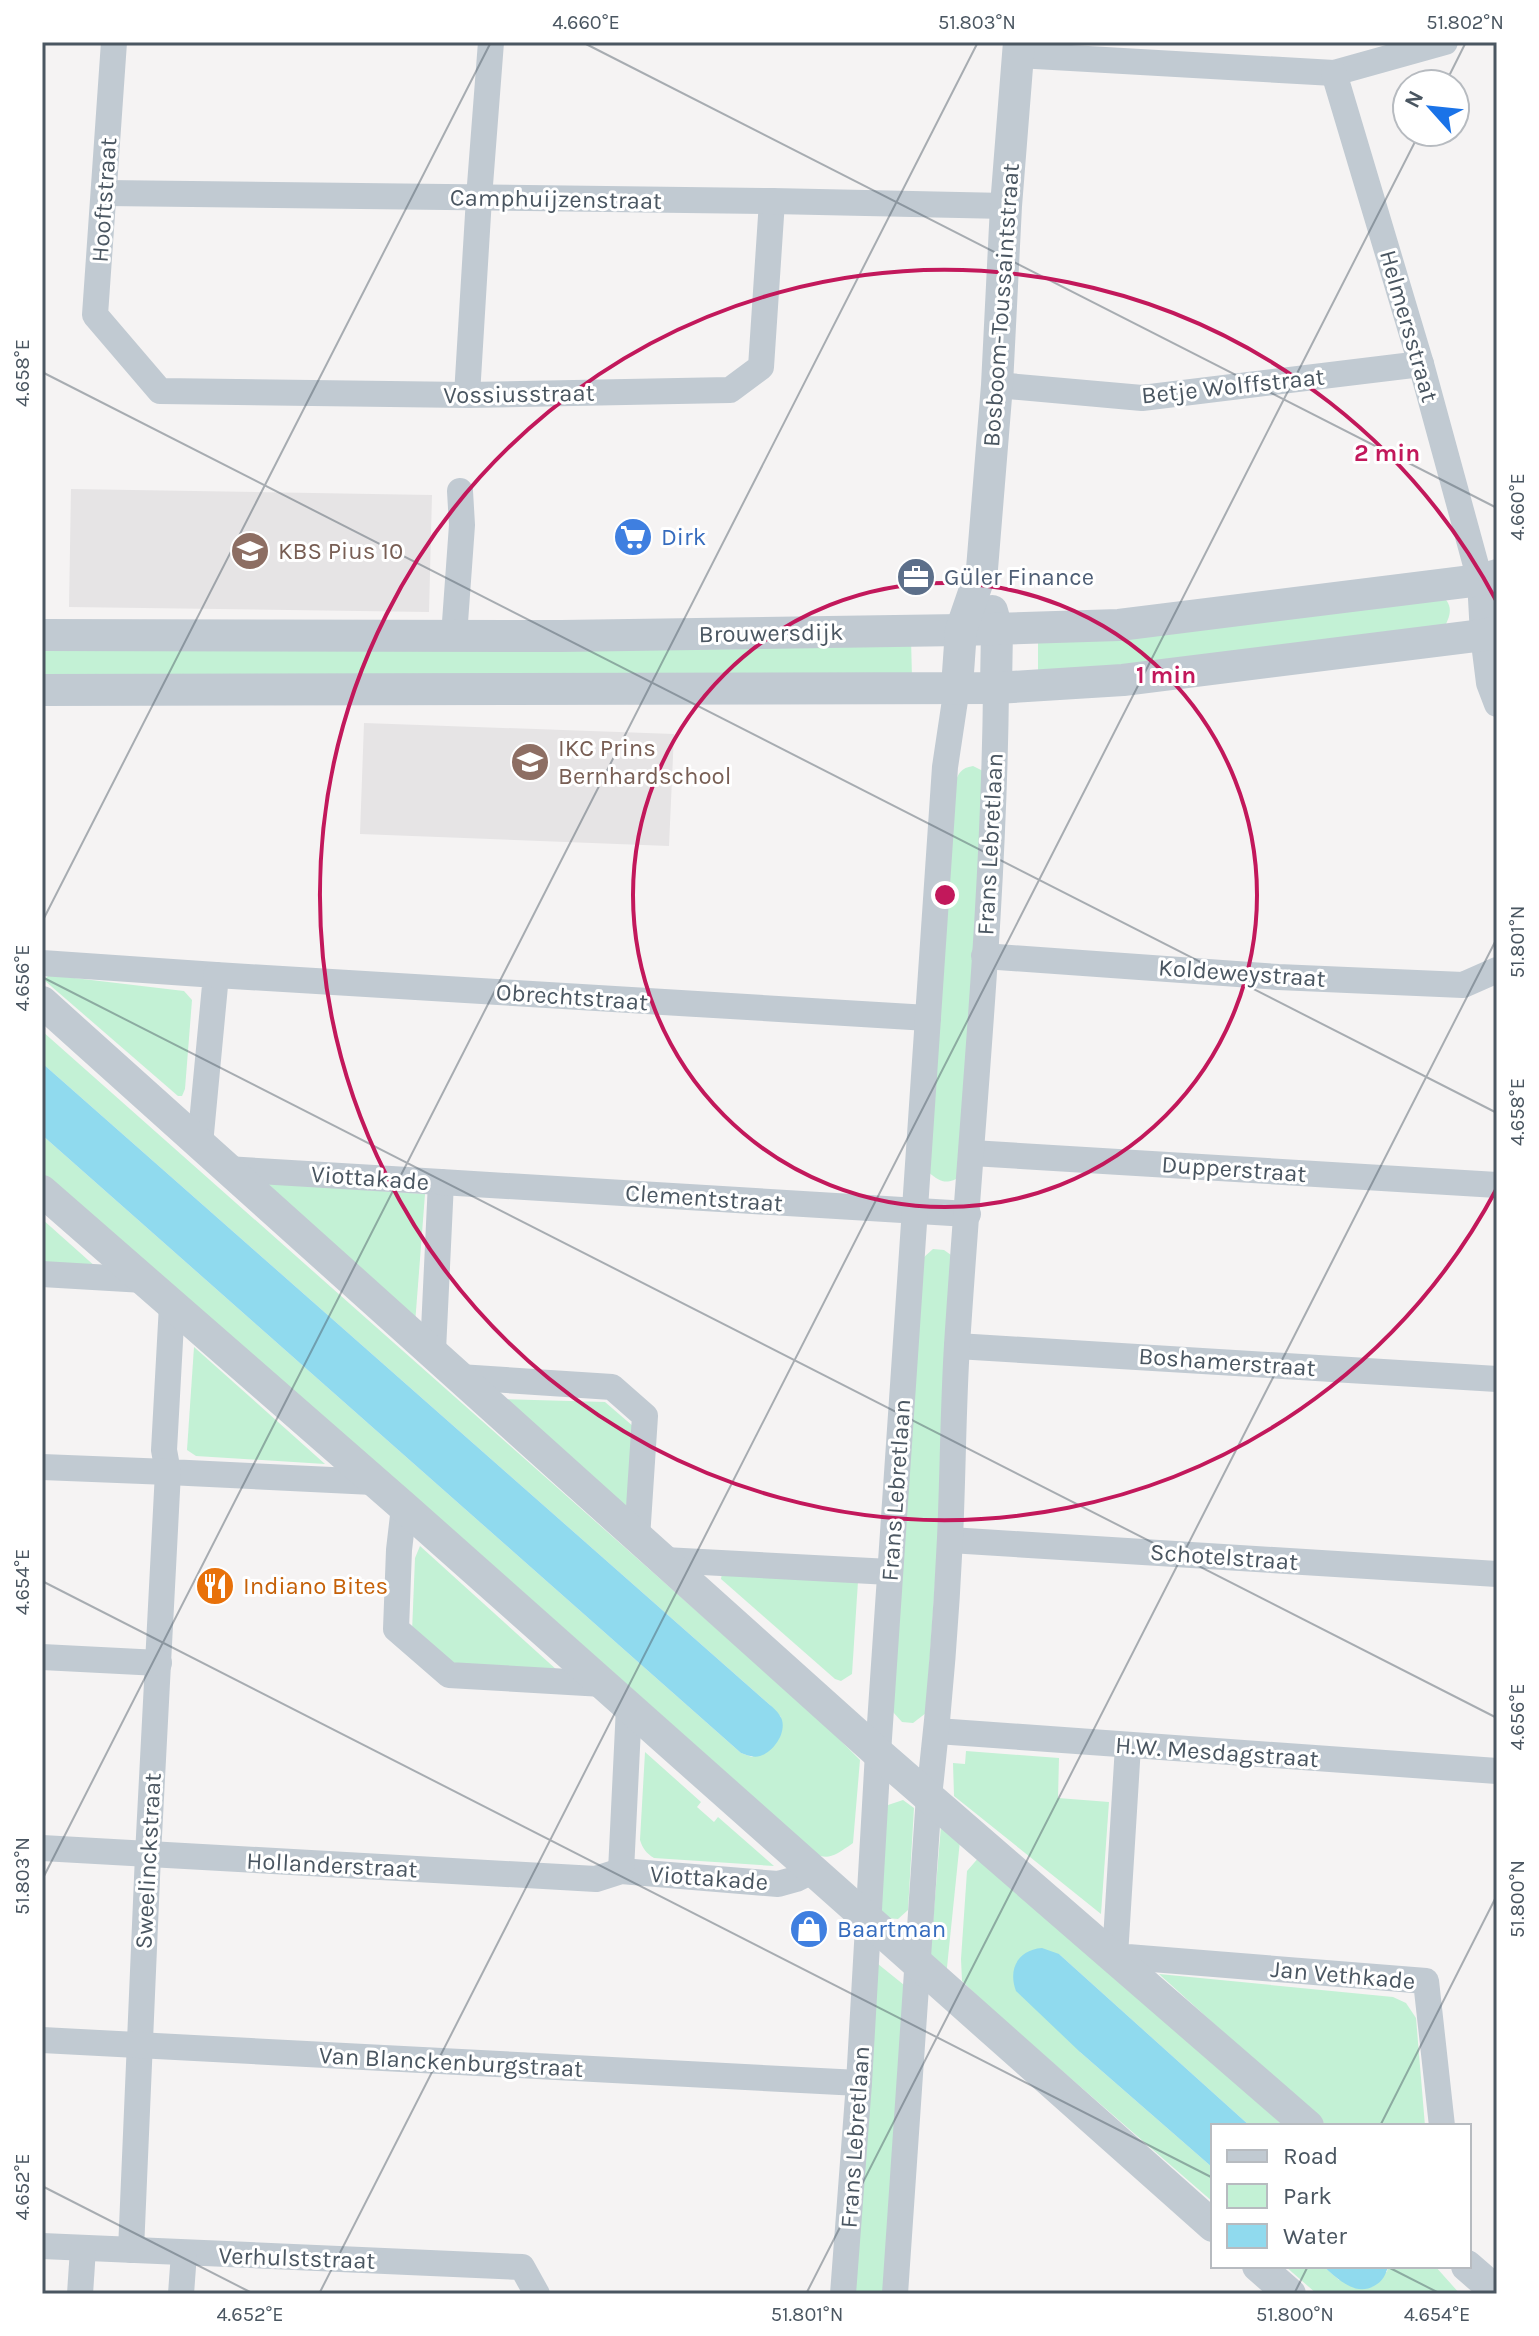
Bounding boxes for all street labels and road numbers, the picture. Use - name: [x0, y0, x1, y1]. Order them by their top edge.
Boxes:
- street label: Hooftstraat: [86, 137, 122, 263]
- street label: Bosboom-Toussaintstraat: [977, 162, 1025, 448]
- street label: Camphuijzenstraat: [450, 183, 662, 215]
- street label: Helmersstraat: [1374, 247, 1444, 405]
- street label: Betje Wolffstraat: [1140, 362, 1326, 410]
- street label: Vossiusstraat: [443, 379, 595, 409]
- street label: Brouwersdijk: [698, 618, 844, 648]
- street label: Frans Lebretlaan: [971, 752, 1009, 936]
- street label: Koldeweystraat: [1157, 953, 1327, 993]
- street label: Obrechtstraat: [495, 978, 649, 1016]
- street label: Dupperstraat: [1161, 1150, 1307, 1188]
- street label: Viottakade: [310, 1160, 430, 1196]
- street label: Clementstraat: [624, 1179, 784, 1217]
- street label: Boshamerstraat: [1137, 1342, 1317, 1382]
- street label: Frans Lebretlaan: [876, 1398, 916, 1582]
- street label: Schotelstraat: [1149, 1538, 1299, 1576]
- street label: H.W. Mesdagstraat: [1114, 1731, 1320, 1773]
- street label: Sweelinckstraat: [129, 1772, 167, 1950]
- street label: Hollanderstraat: [246, 1847, 418, 1883]
- street label: Viottakade: [649, 1860, 769, 1896]
- street label: Jan Vethkade: [1270, 1955, 1416, 1995]
- street label: Van Blanckenburgstraat: [318, 2041, 584, 2083]
- street label: Frans Lebretlaan: [835, 2045, 875, 2229]
- street label: Verhulststraat: [218, 2241, 376, 2275]

